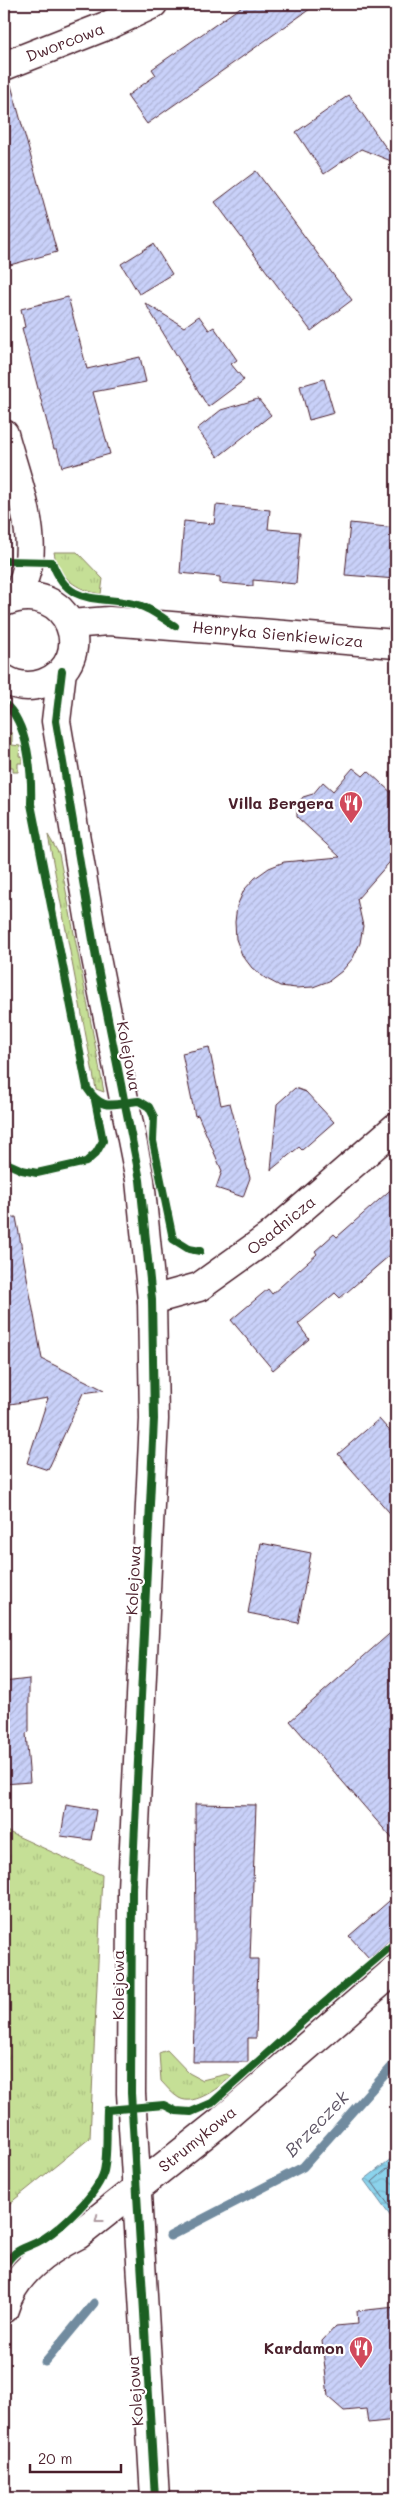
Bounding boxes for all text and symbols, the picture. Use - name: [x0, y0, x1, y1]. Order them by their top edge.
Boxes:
- street label: Dworcowa: [23, 17, 107, 66]
- street label: Henryka Sienkiewicza: [192, 616, 365, 651]
- restaurant icon: Villa Bergera: [338, 790, 364, 824]
- place label: Villa Bergera: [228, 792, 334, 813]
- street label: Kolejowa: [112, 1019, 147, 1092]
- street label: Osadnicza: [242, 1190, 319, 1259]
- street label: Kolejowa: [120, 1544, 145, 1616]
- street label: Kolejowa: [107, 1950, 128, 2020]
- water label: Brzęczek: [279, 2085, 354, 2161]
- street label: Strumykowa: [153, 2101, 240, 2176]
- one-way arrow: [95, 2213, 104, 2221]
- restaurant icon: Kardamon: [348, 2335, 374, 2369]
- place label: Kardamon: [264, 2337, 344, 2358]
- street label: Kolejowa: [122, 2355, 147, 2427]
- scale bar: [30, 2442, 121, 2474]
- text: 20 m: [38, 2448, 72, 2468]

